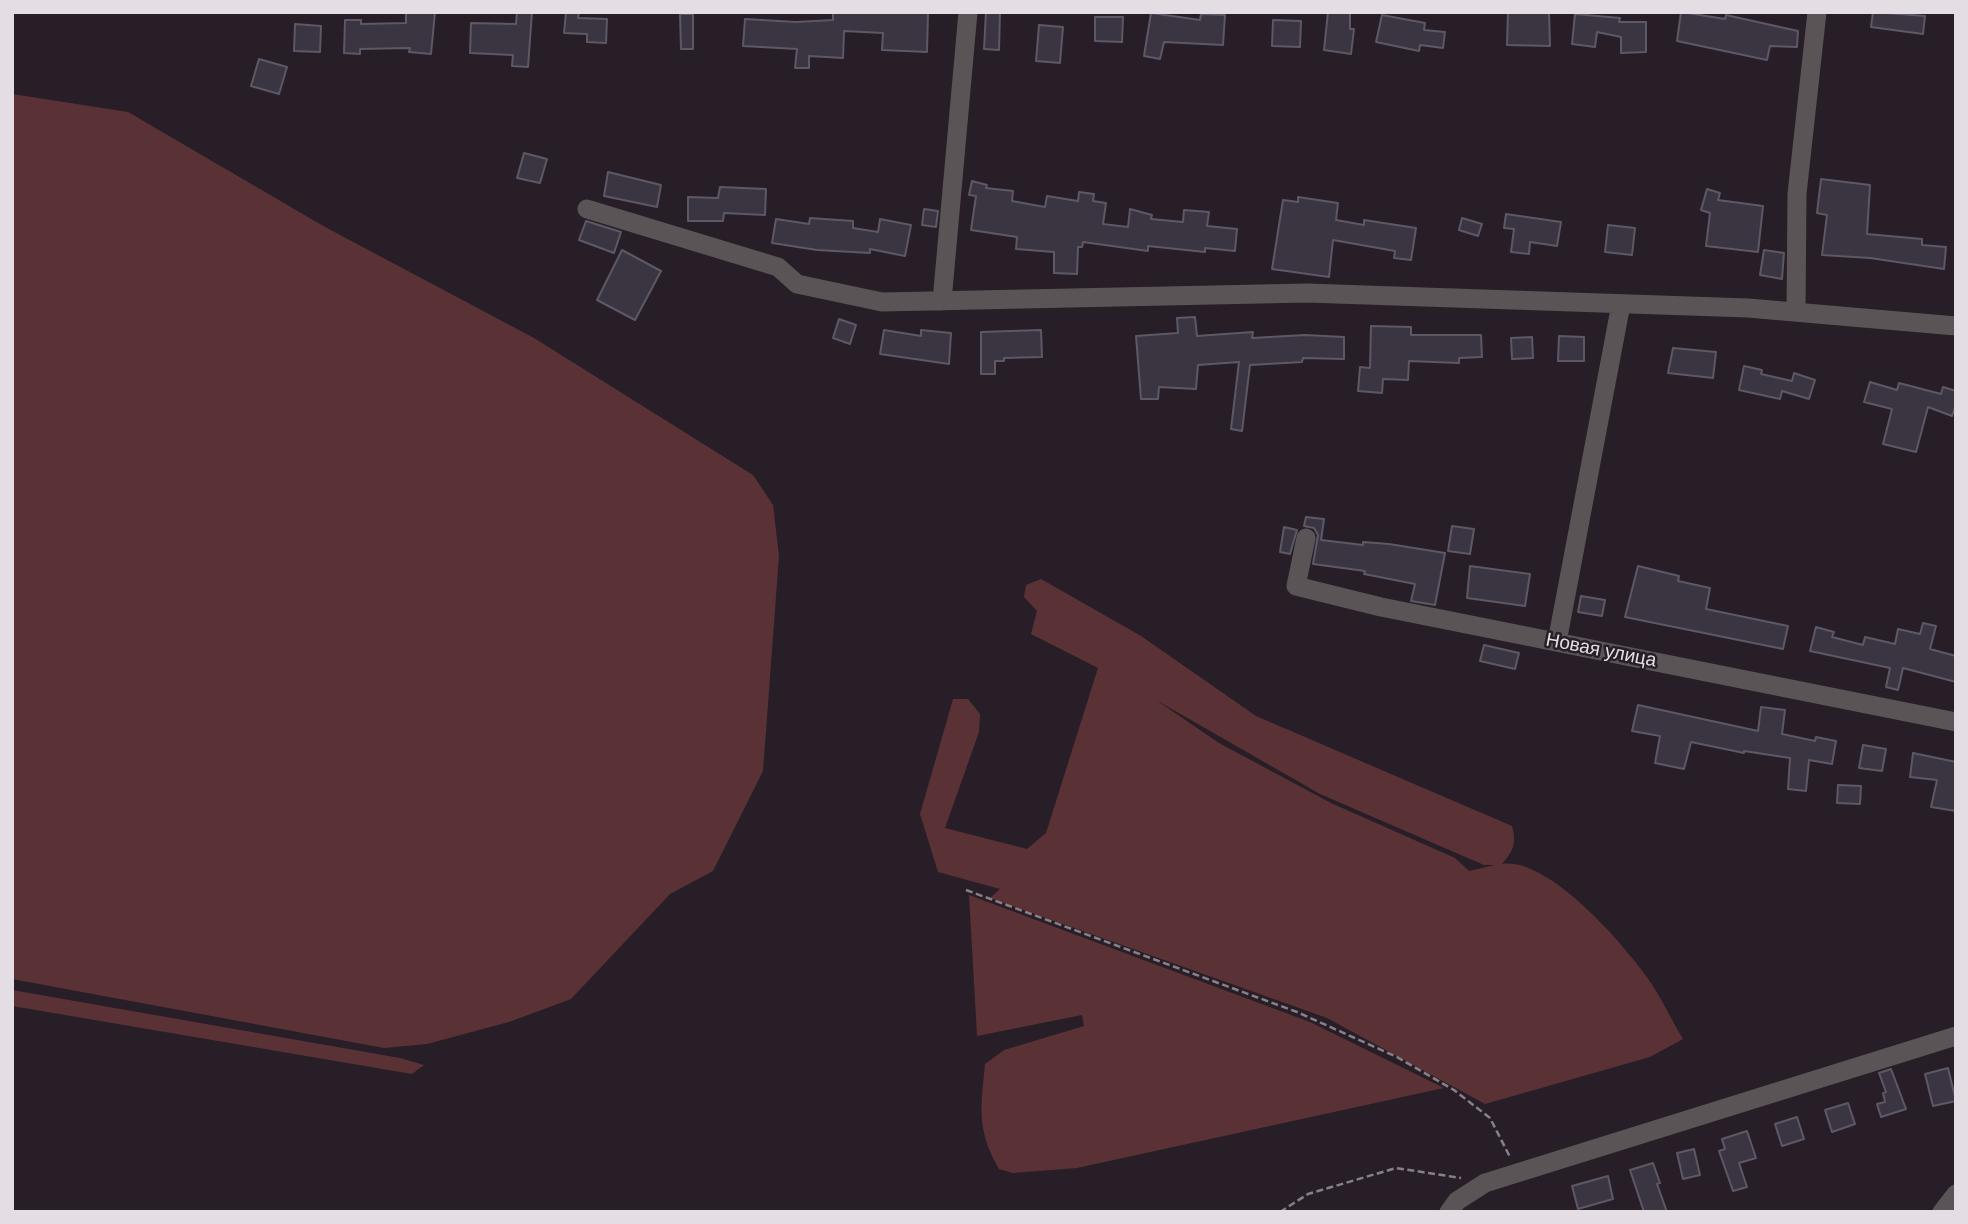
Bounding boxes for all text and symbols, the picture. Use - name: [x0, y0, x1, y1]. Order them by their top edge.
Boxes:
- street label: Новая улица: [1544, 629, 1658, 673]

